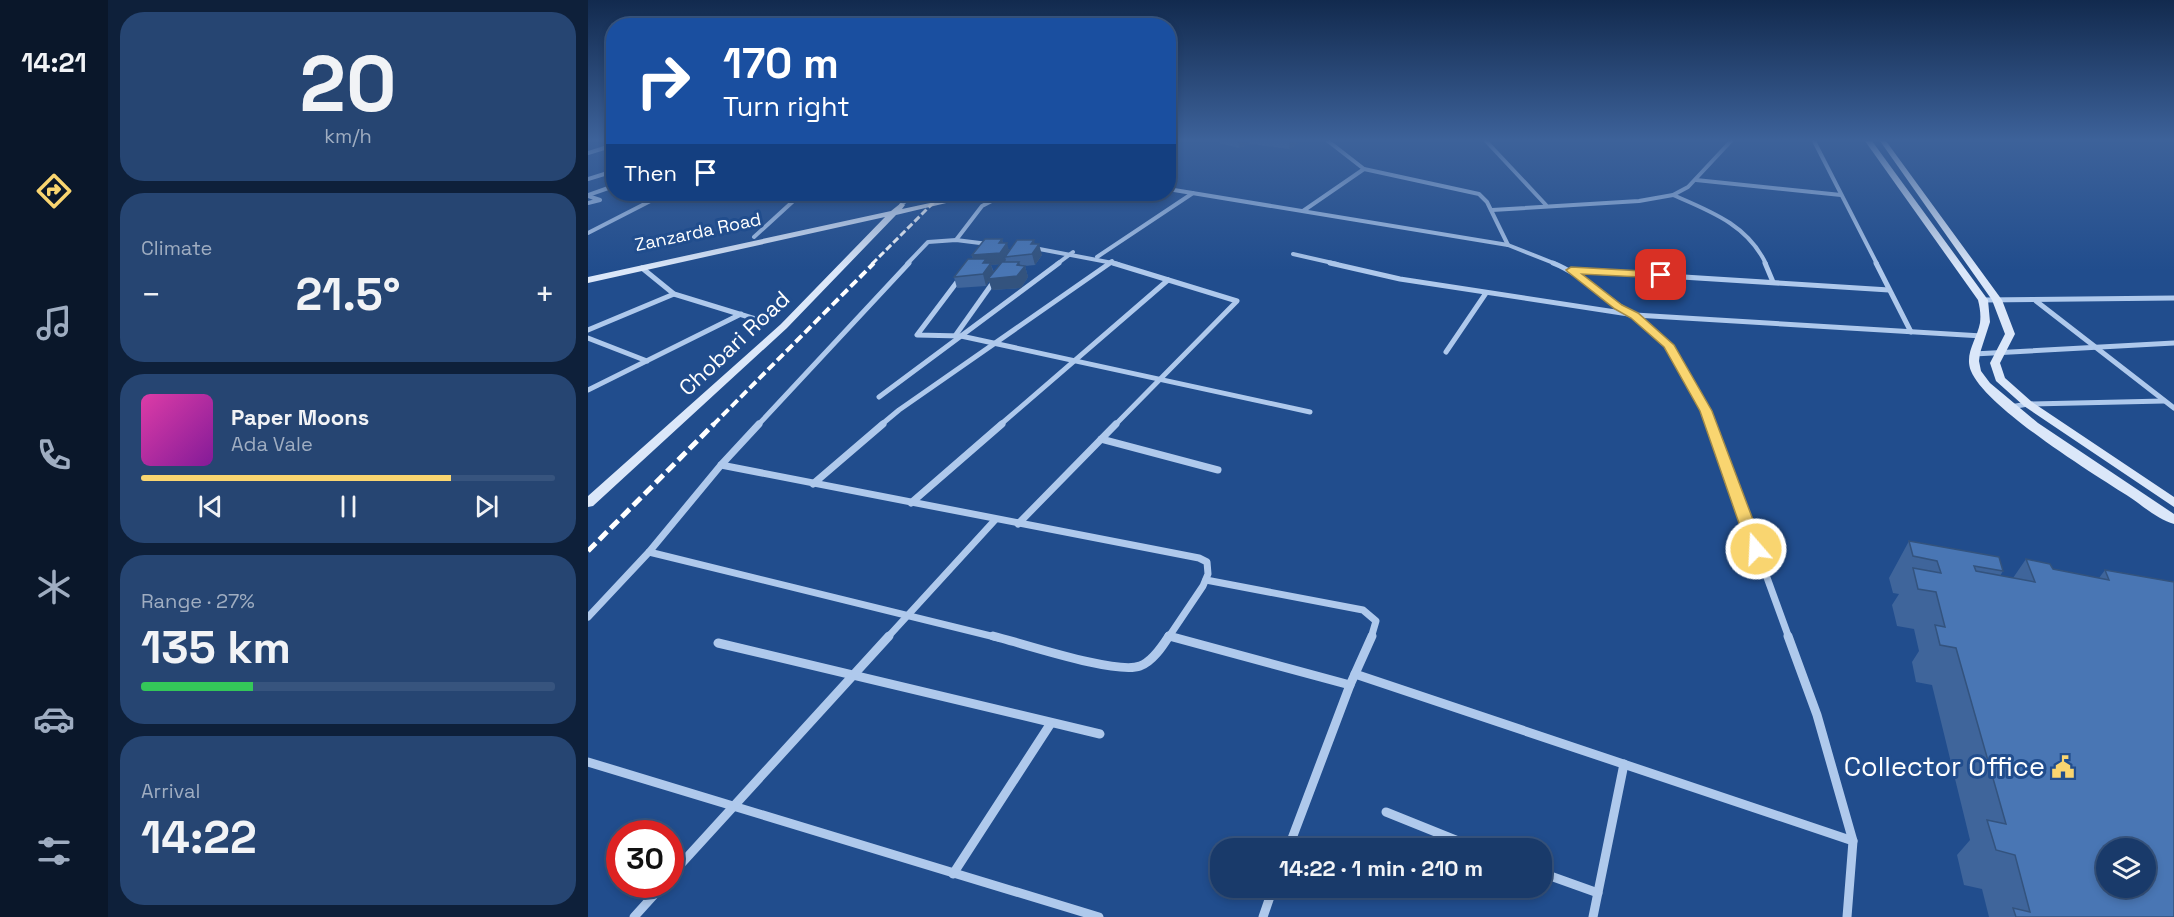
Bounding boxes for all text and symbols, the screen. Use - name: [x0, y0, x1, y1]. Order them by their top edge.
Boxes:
- text: 20: [300, 34, 396, 134]
- text: 170 m: [723, 37, 839, 90]
- icon: right: [624, 42, 702, 120]
- text: 14:21: [21, 45, 87, 80]
- text: Turn right: [723, 89, 850, 124]
- text: km/h: [324, 123, 372, 149]
- icon: arrive: [689, 156, 722, 189]
- text: Then: [624, 159, 677, 187]
- icon: directions: [33, 170, 75, 212]
- street label: Zanzarda Road: [633, 207, 763, 256]
- text: Climate: [141, 235, 212, 261]
- pin: [1635, 249, 1686, 300]
- icon: arrive: [1644, 258, 1677, 291]
- text: 21.5°: [295, 266, 401, 323]
- text: −: [141, 274, 161, 316]
- text: +: [535, 274, 555, 316]
- street label: Chobari Road: [673, 285, 795, 401]
- icon: music: [33, 302, 75, 344]
- text: Paper Moons: [231, 403, 369, 431]
- text: Ada Vale: [231, 431, 313, 457]
- icon: phone: [33, 434, 75, 476]
- icon: previous: [194, 490, 227, 523]
- icon: pause: [332, 490, 365, 523]
- icon: next: [470, 490, 503, 523]
- position arrow: [1724, 517, 1788, 581]
- icon: climate: [33, 566, 75, 608]
- text: Range · 27%: [141, 588, 255, 614]
- text: 135 km: [141, 619, 291, 676]
- icon: car: [33, 698, 75, 740]
- place label: Collector Office: [1844, 749, 2045, 784]
- public building icon: Collector Office: [2050, 754, 2076, 780]
- text: Arrival: [141, 778, 200, 804]
- text: 14:22: [141, 809, 257, 866]
- speed limit sign: 30: [606, 820, 684, 898]
- icon: filters: [33, 830, 75, 872]
- map controls: [2096, 838, 2156, 898]
- button: layers: [2096, 838, 2156, 898]
- text: 14:22 · 1 min · 210 m: [1279, 854, 1483, 882]

